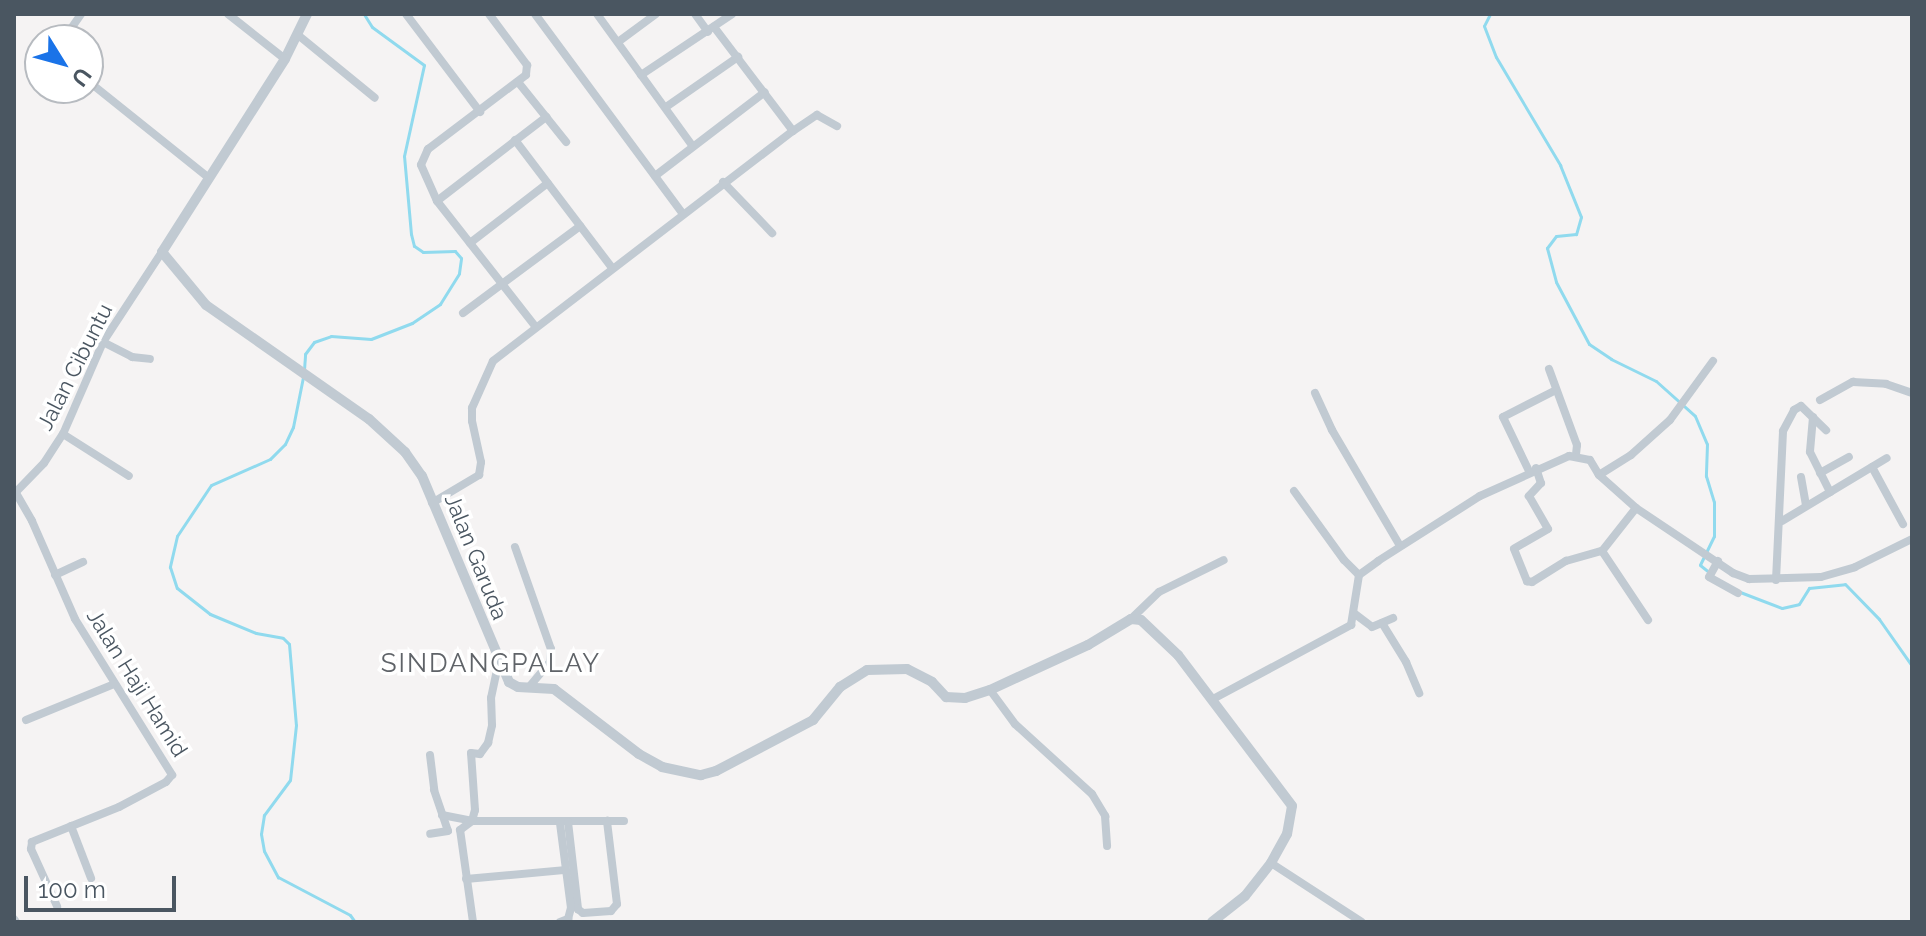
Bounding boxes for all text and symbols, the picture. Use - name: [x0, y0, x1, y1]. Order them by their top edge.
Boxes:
- north arrow: [24, 24, 104, 104]
- text: U: [66, 63, 97, 92]
- street label: Jalan Cibuntu: [32, 299, 118, 435]
- street label: Jalan Garuda: [439, 490, 513, 624]
- street label: Jalan Haji Hamid: [81, 604, 193, 762]
- district label: SINDANGPALAY: [381, 648, 601, 680]
- scale bar: [28, 860, 180, 910]
- text: 100 m: [38, 875, 106, 904]

